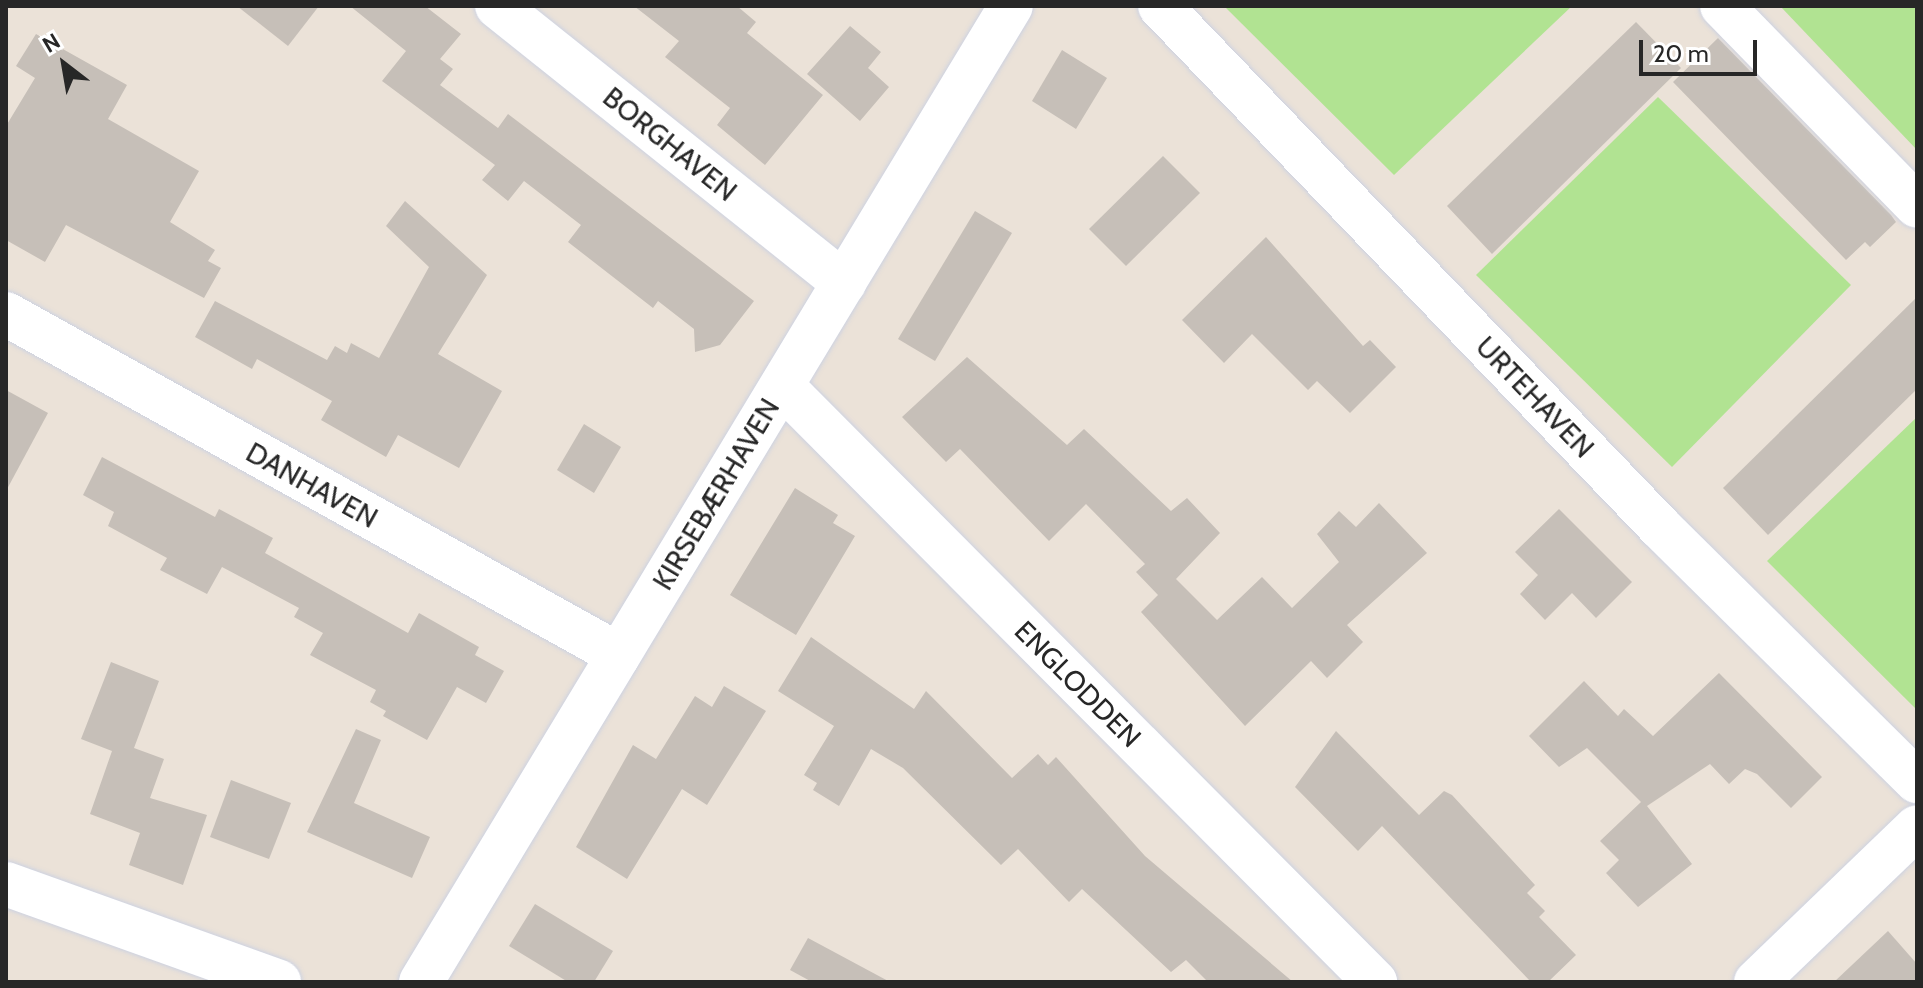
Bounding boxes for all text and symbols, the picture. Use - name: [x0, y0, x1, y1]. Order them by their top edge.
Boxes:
- north arrow: [24, 24, 104, 104]
- scale bar: [1643, 24, 1761, 74]
- text: N: [38, 27, 65, 59]
- text: 20 m: [1653, 39, 1709, 68]
- street label: BORGHAVEN: [597, 80, 743, 208]
- street label: URTEHAVEN: [1469, 330, 1601, 464]
- street label: KIRSEBÆRHAVEN: [646, 392, 786, 596]
- street label: DANHAVEN: [240, 435, 384, 535]
- street label: ENGLODDEN: [1008, 614, 1148, 754]

